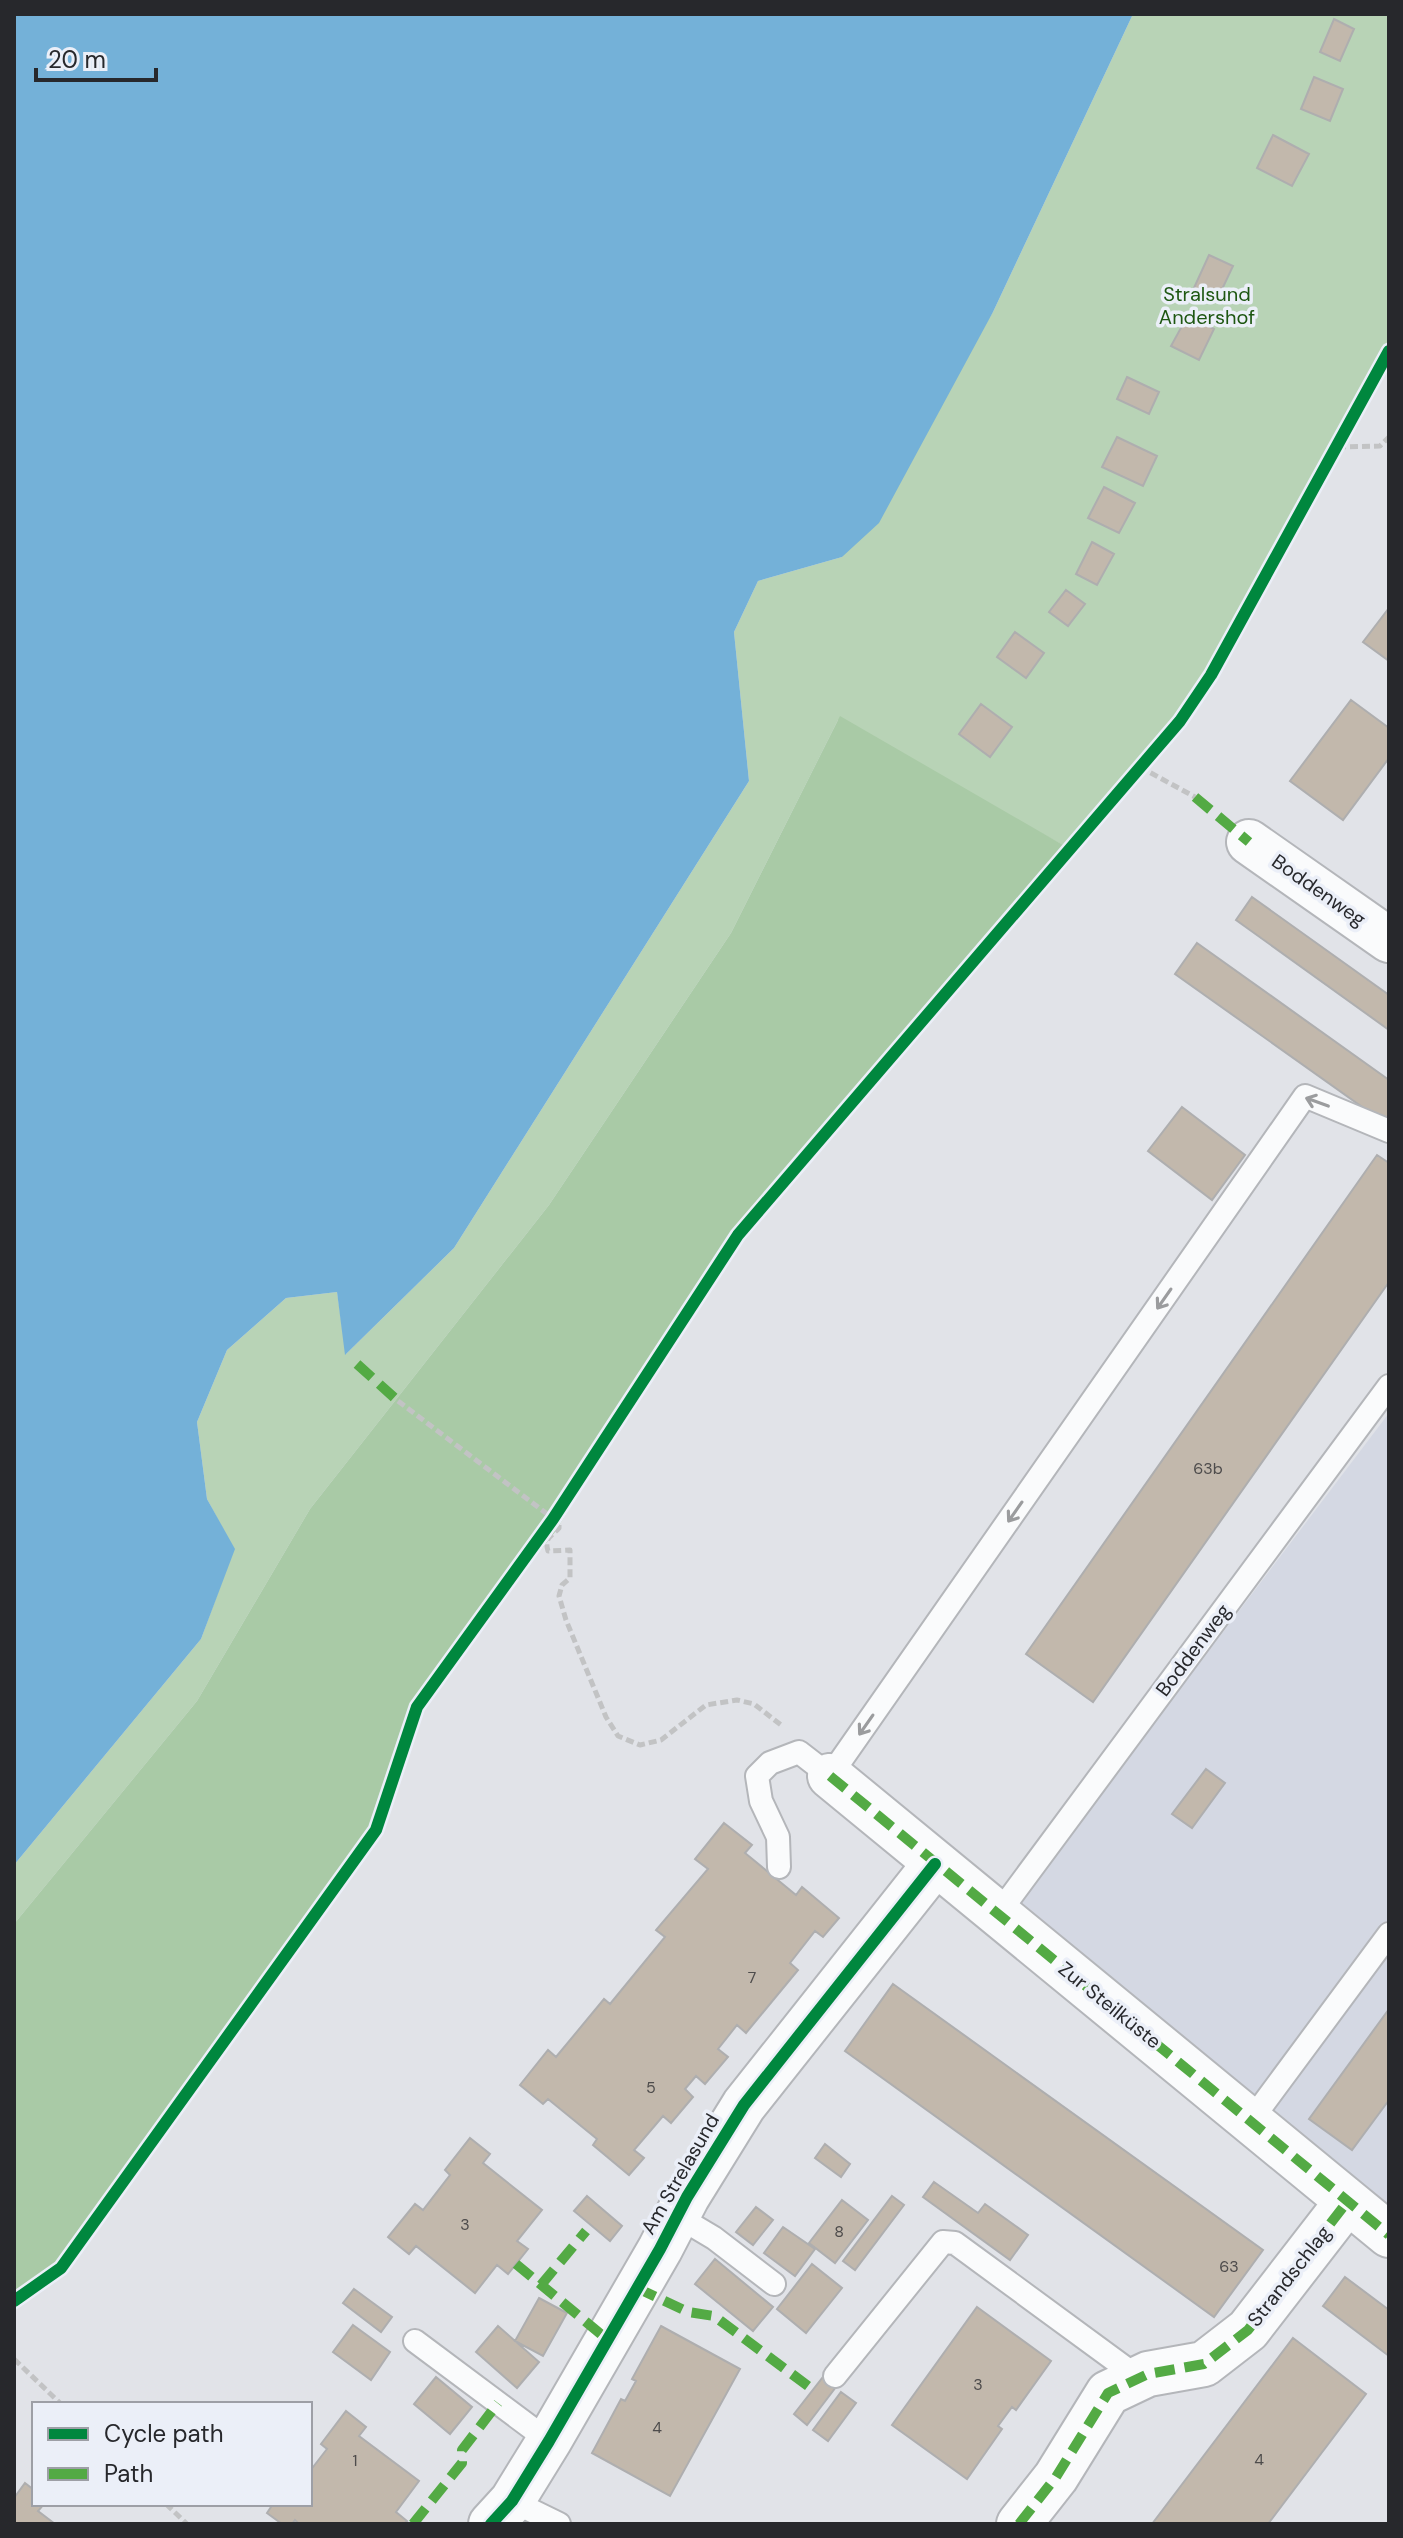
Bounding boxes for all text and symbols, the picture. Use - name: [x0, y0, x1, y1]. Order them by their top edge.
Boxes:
- scale bar: [36, 32, 156, 82]
- text: 20 m: [48, 44, 106, 75]
- park label: Stralsund Andershof: [1159, 281, 1255, 330]
- street label: Boddenweg: [1267, 848, 1371, 932]
- one-way arrow: [1306, 1093, 1330, 1108]
- one-way arrow: [1156, 1287, 1172, 1309]
- house number: 63b: [1193, 1458, 1223, 1479]
- one-way arrow: [1007, 1500, 1023, 1522]
- street label: Boddenweg: [1150, 1599, 1236, 1701]
- one-way arrow: [858, 1713, 874, 1735]
- street label: Zur Steilküste: [1053, 1956, 1167, 2054]
- house number: 7: [748, 1967, 756, 1988]
- house number: 5: [646, 2077, 656, 2098]
- street label: Am Strelasund: [635, 2109, 725, 2239]
- house number: 3: [460, 2214, 470, 2235]
- street label: Strandschlag: [1241, 2220, 1337, 2332]
- house number: 8: [834, 2221, 844, 2242]
- house number: 63: [1219, 2256, 1239, 2277]
- house number: 3: [973, 2374, 983, 2395]
- legend: [32, 2402, 312, 2506]
- house number: 4: [652, 2417, 662, 2438]
- text: Cycle path: [104, 2418, 223, 2449]
- house number: 4: [1254, 2449, 1264, 2470]
- house number: 1: [353, 2450, 358, 2471]
- text: Path: [104, 2458, 153, 2489]

